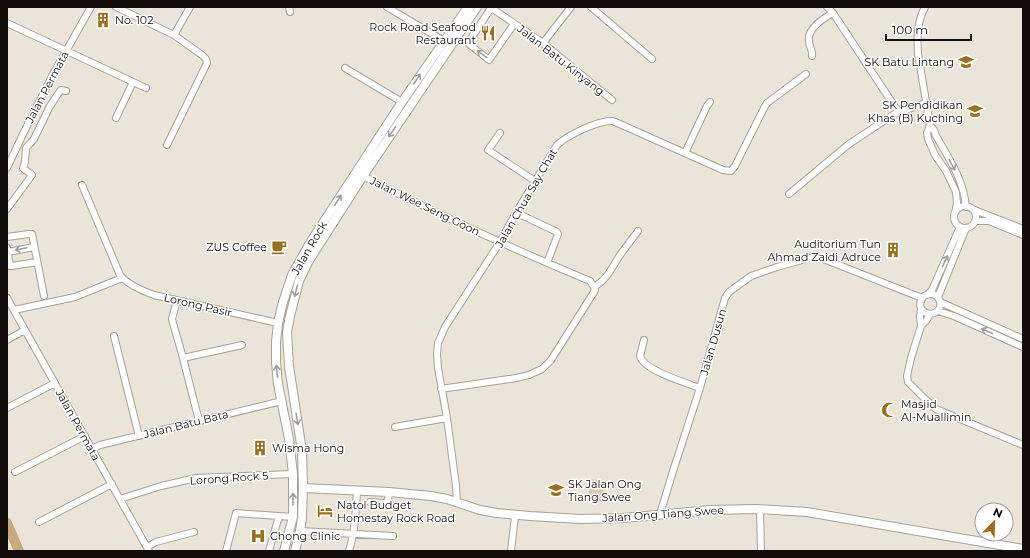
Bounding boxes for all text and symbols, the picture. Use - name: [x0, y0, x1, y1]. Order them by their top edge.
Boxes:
- building icon: No. 102: [94, 11, 112, 29]
- place label: No. 102: [115, 13, 153, 27]
- scale bar: [886, 16, 971, 42]
- place label: Rock Road Seafood Restaurant: [369, 20, 477, 47]
- street label: Jalan Batu Kinyang: [514, 21, 607, 98]
- text: 100 m: [892, 22, 928, 37]
- restaurant icon: Rock Road Seafood Restaurant: [479, 24, 497, 42]
- street label: Jalan Permata: [22, 49, 72, 126]
- one-way arrow: [477, 50, 488, 59]
- school or university icon: SK Batu Lintang: [957, 53, 975, 71]
- place label: SK Batu Lintang: [864, 55, 954, 69]
- one-way arrow: [413, 74, 421, 85]
- place label: SK Pendidikan Khas (B) Kuching: [868, 98, 963, 125]
- school or university icon: SK Pendidikan Khas (B) Kuching: [966, 102, 984, 120]
- one-way arrow: [388, 126, 396, 137]
- street label: Jalan Chua Say Chat: [491, 146, 560, 251]
- one-way arrow: [949, 159, 956, 171]
- street label: Jalan Wee Seng Goon: [367, 173, 482, 239]
- one-way arrow: [334, 195, 342, 206]
- street label: Jalan Rock: [288, 218, 330, 278]
- place label: Auditorium Tun Ahmad Zaidi Adruce: [767, 237, 881, 264]
- cafe icon: ZUS Coffee: [270, 238, 288, 256]
- place label: ZUS Coffee: [206, 240, 267, 254]
- building icon: Auditorium Tun Ahmad Zaidi Adruce: [884, 241, 902, 259]
- one-way arrow: [15, 246, 28, 254]
- one-way arrow: [942, 255, 949, 267]
- one-way arrow: [292, 284, 299, 297]
- street label: Lorong Pasir: [163, 290, 233, 320]
- street label: Jalan Dusun: [697, 307, 729, 378]
- one-way arrow: [982, 327, 994, 334]
- one-way arrow: [273, 365, 281, 378]
- street label: Jalan Permata: [52, 386, 103, 463]
- place label: Masjid Al-Muallimin: [901, 397, 971, 424]
- mosque icon: Masjid Al-Muallimin: [880, 401, 898, 419]
- street label: Jalan Batu Bata: [141, 407, 230, 442]
- one-way arrow: [293, 412, 301, 425]
- building icon: Wisma Hong: [251, 439, 269, 457]
- place label: Wisma Hong: [272, 441, 344, 455]
- street label: Lorong Rock 5: [189, 468, 269, 488]
- place label: SK Jalan Ong Tiang Swee: [568, 477, 641, 504]
- school or university icon: SK Jalan Ong Tiang Swee: [547, 481, 565, 499]
- one-way arrow: [289, 493, 297, 506]
- place label: Natol Budget Homestay Rock Road: [337, 498, 455, 525]
- hotel icon: Natol Budget Homestay Rock Road: [316, 502, 334, 520]
- north arrow: [974, 502, 1014, 542]
- street label: Jalan Ong Tiang Swee: [601, 503, 725, 525]
- text: N: [991, 505, 1005, 521]
- hospital icon: Chong Clinic: [249, 527, 267, 545]
- place label: Chong Clinic: [270, 529, 340, 543]

